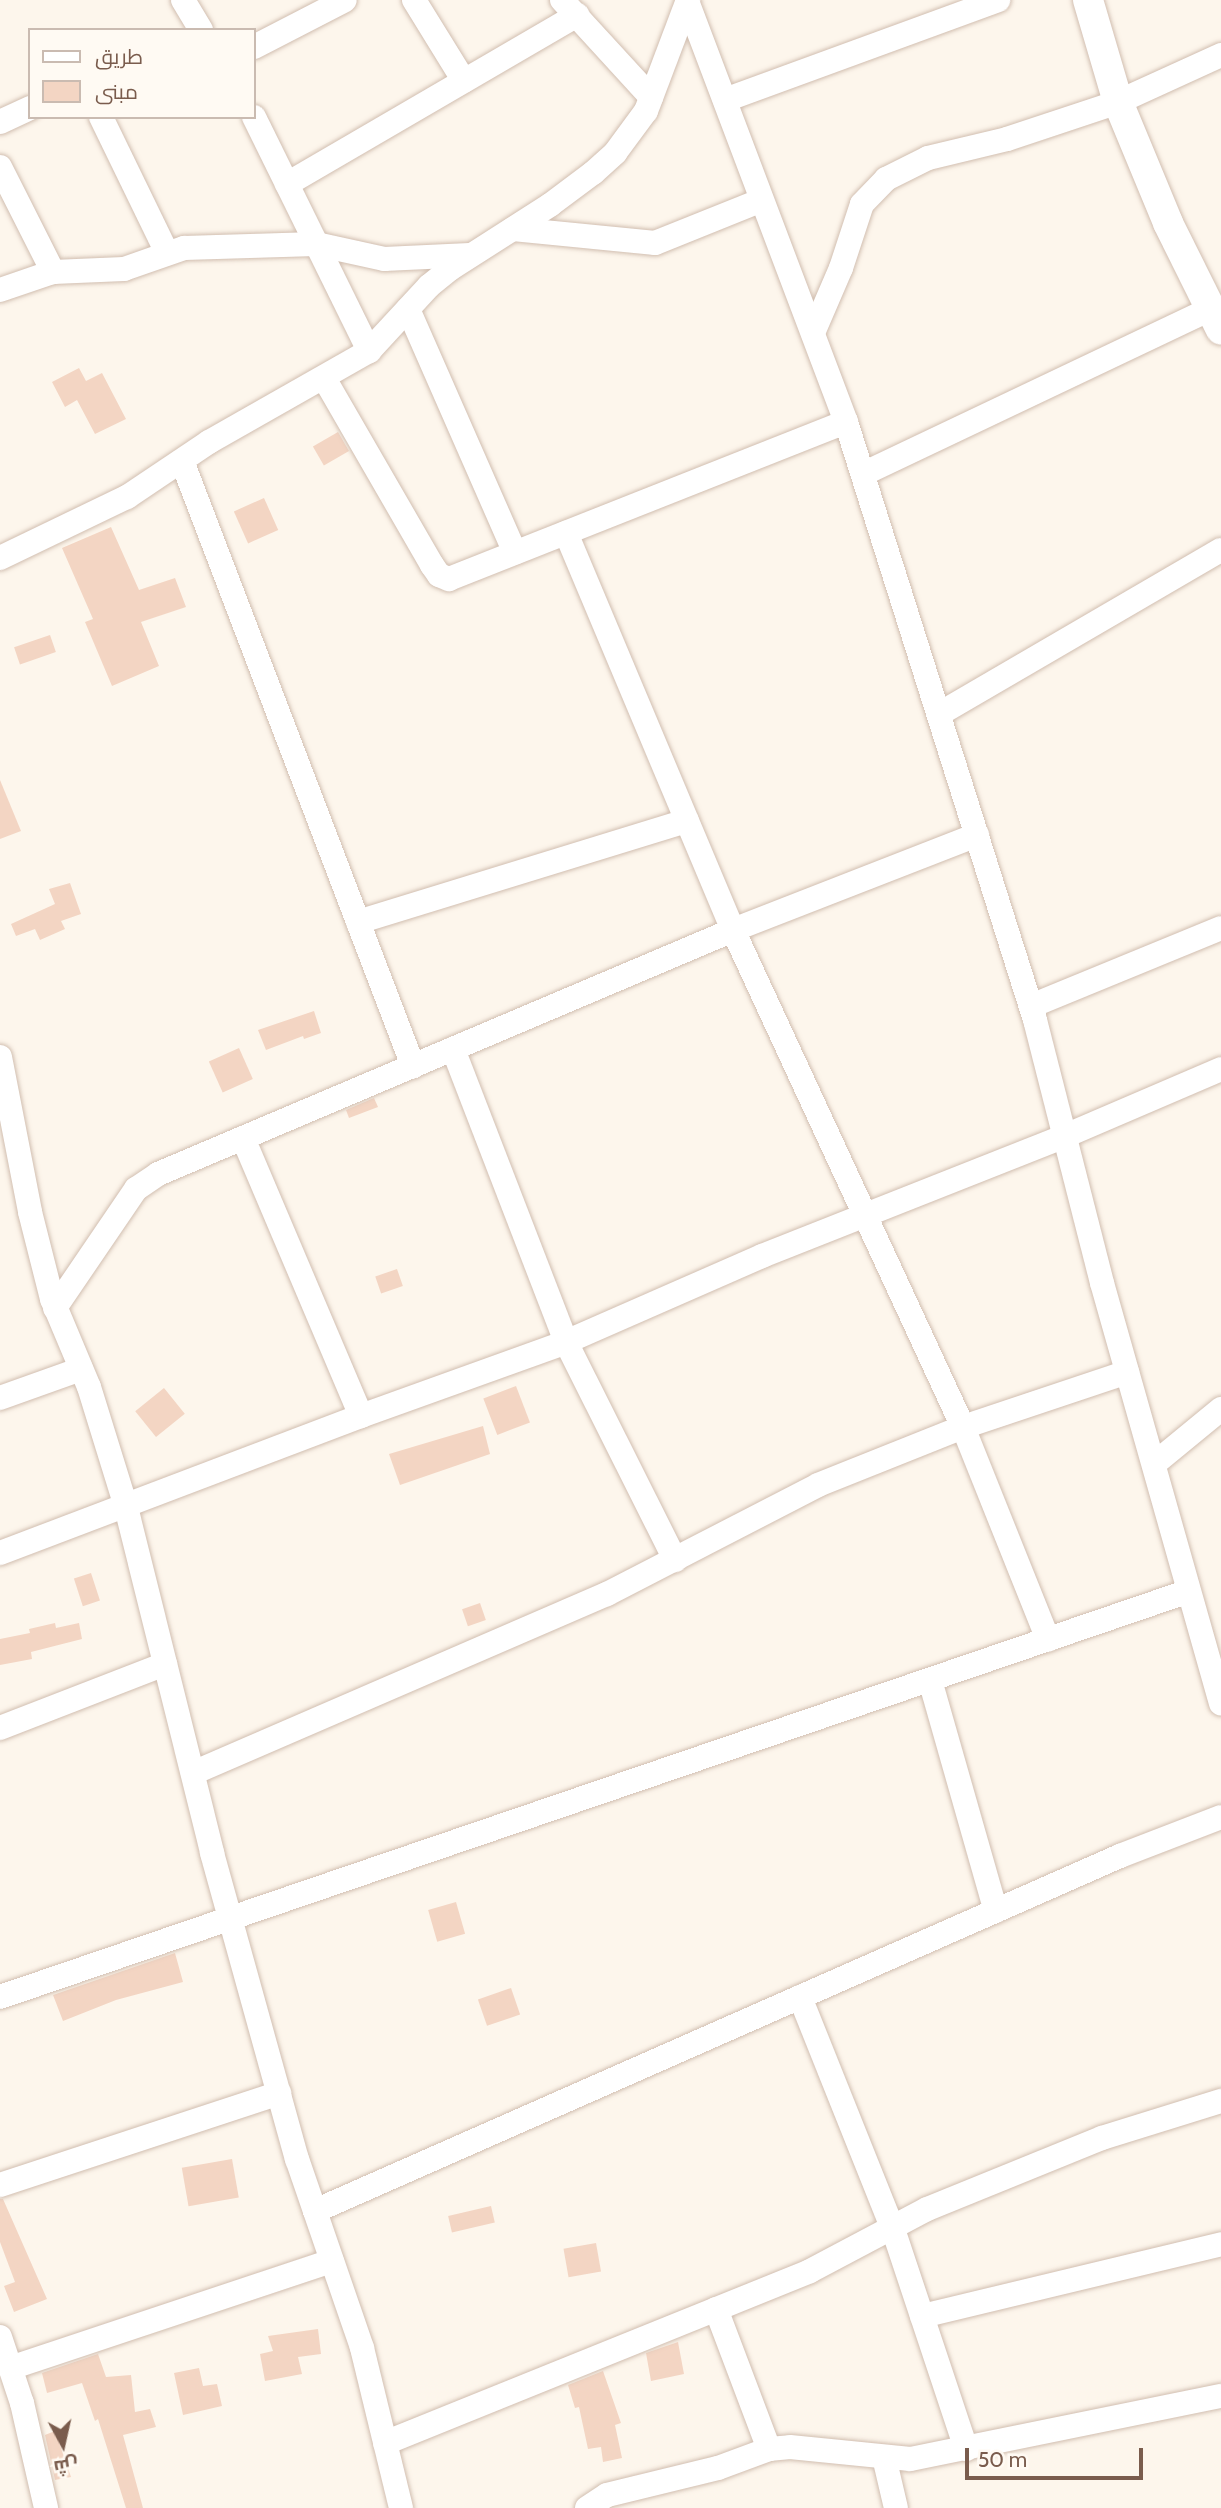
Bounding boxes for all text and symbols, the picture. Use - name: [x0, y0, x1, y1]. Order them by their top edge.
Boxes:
- legend: [28, 28, 256, 119]
- text: طريق: [95, 44, 143, 69]
- text: مبنى: [95, 79, 138, 104]
- north arrow: [28, 2410, 98, 2480]
- scale bar: [969, 2434, 1148, 2478]
- text: 50 m: [978, 2447, 1027, 2472]
- text: ش: [52, 2453, 80, 2479]

